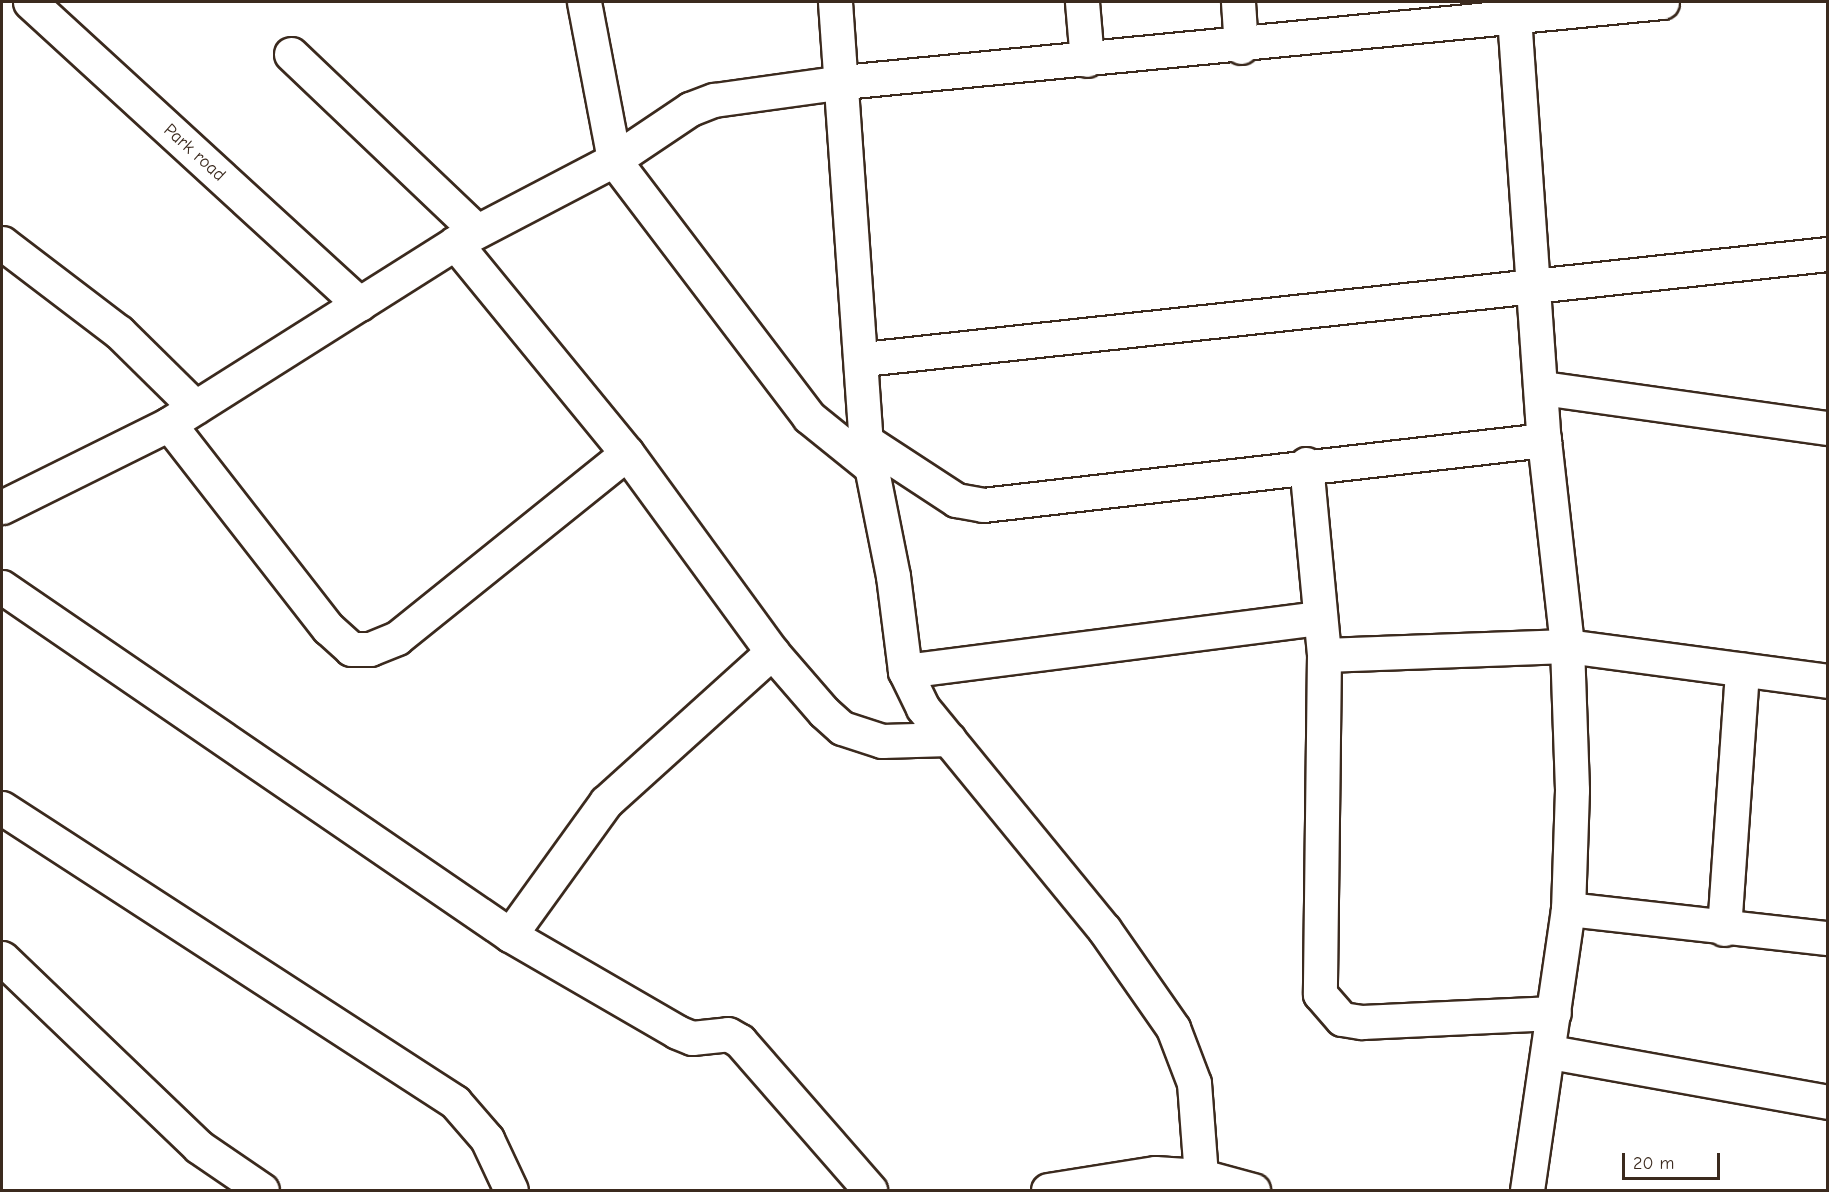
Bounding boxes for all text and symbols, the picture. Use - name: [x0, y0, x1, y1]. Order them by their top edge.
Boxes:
- street label: Park road: [159, 120, 229, 186]
- scale bar: [1625, 1141, 1722, 1179]
- text: 20 m: [1633, 1153, 1674, 1174]

